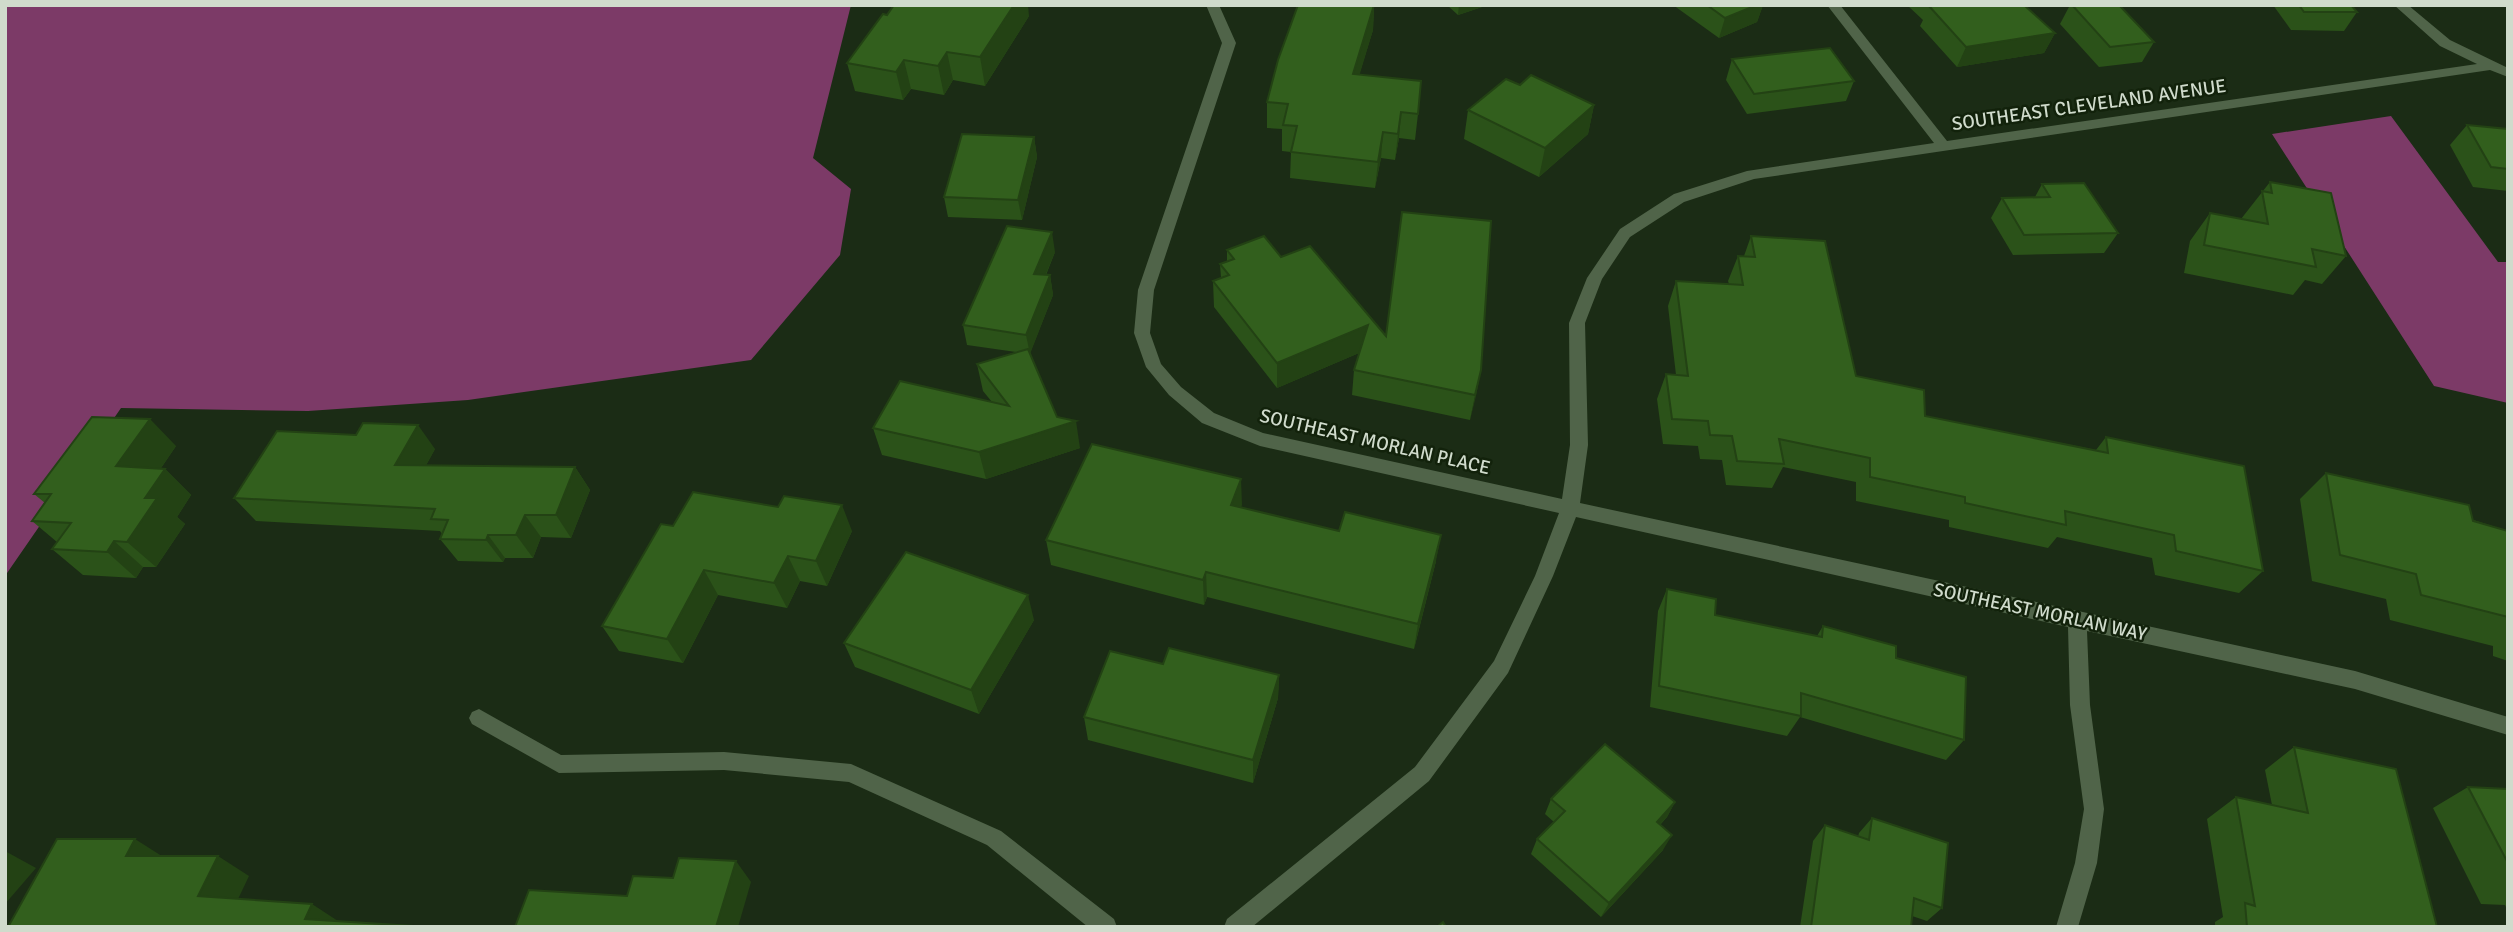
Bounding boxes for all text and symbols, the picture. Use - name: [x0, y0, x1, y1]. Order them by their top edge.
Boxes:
- street label: SOUTHEAST CLEVELAND AVENUE: [1950, 74, 2228, 136]
- street label: SOUTHEAST MORLAN PLACE: [1258, 404, 1492, 480]
- street label: SOUTHEAST MORLAN WAY: [1931, 578, 2149, 646]

